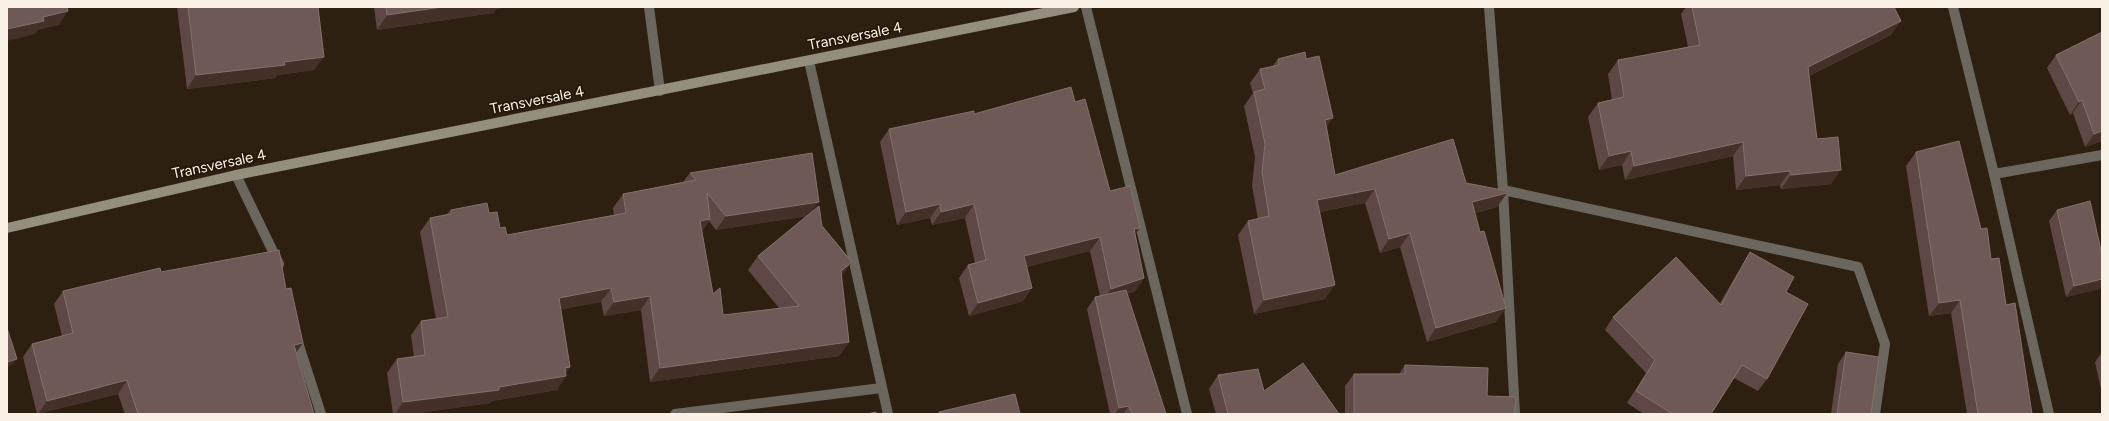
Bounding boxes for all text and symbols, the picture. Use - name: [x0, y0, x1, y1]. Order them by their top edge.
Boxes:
- street label: Transversale 4: [806, 18, 904, 54]
- street label: Transversale 4: [488, 82, 586, 118]
- street label: Transversale 4: [170, 145, 268, 183]

